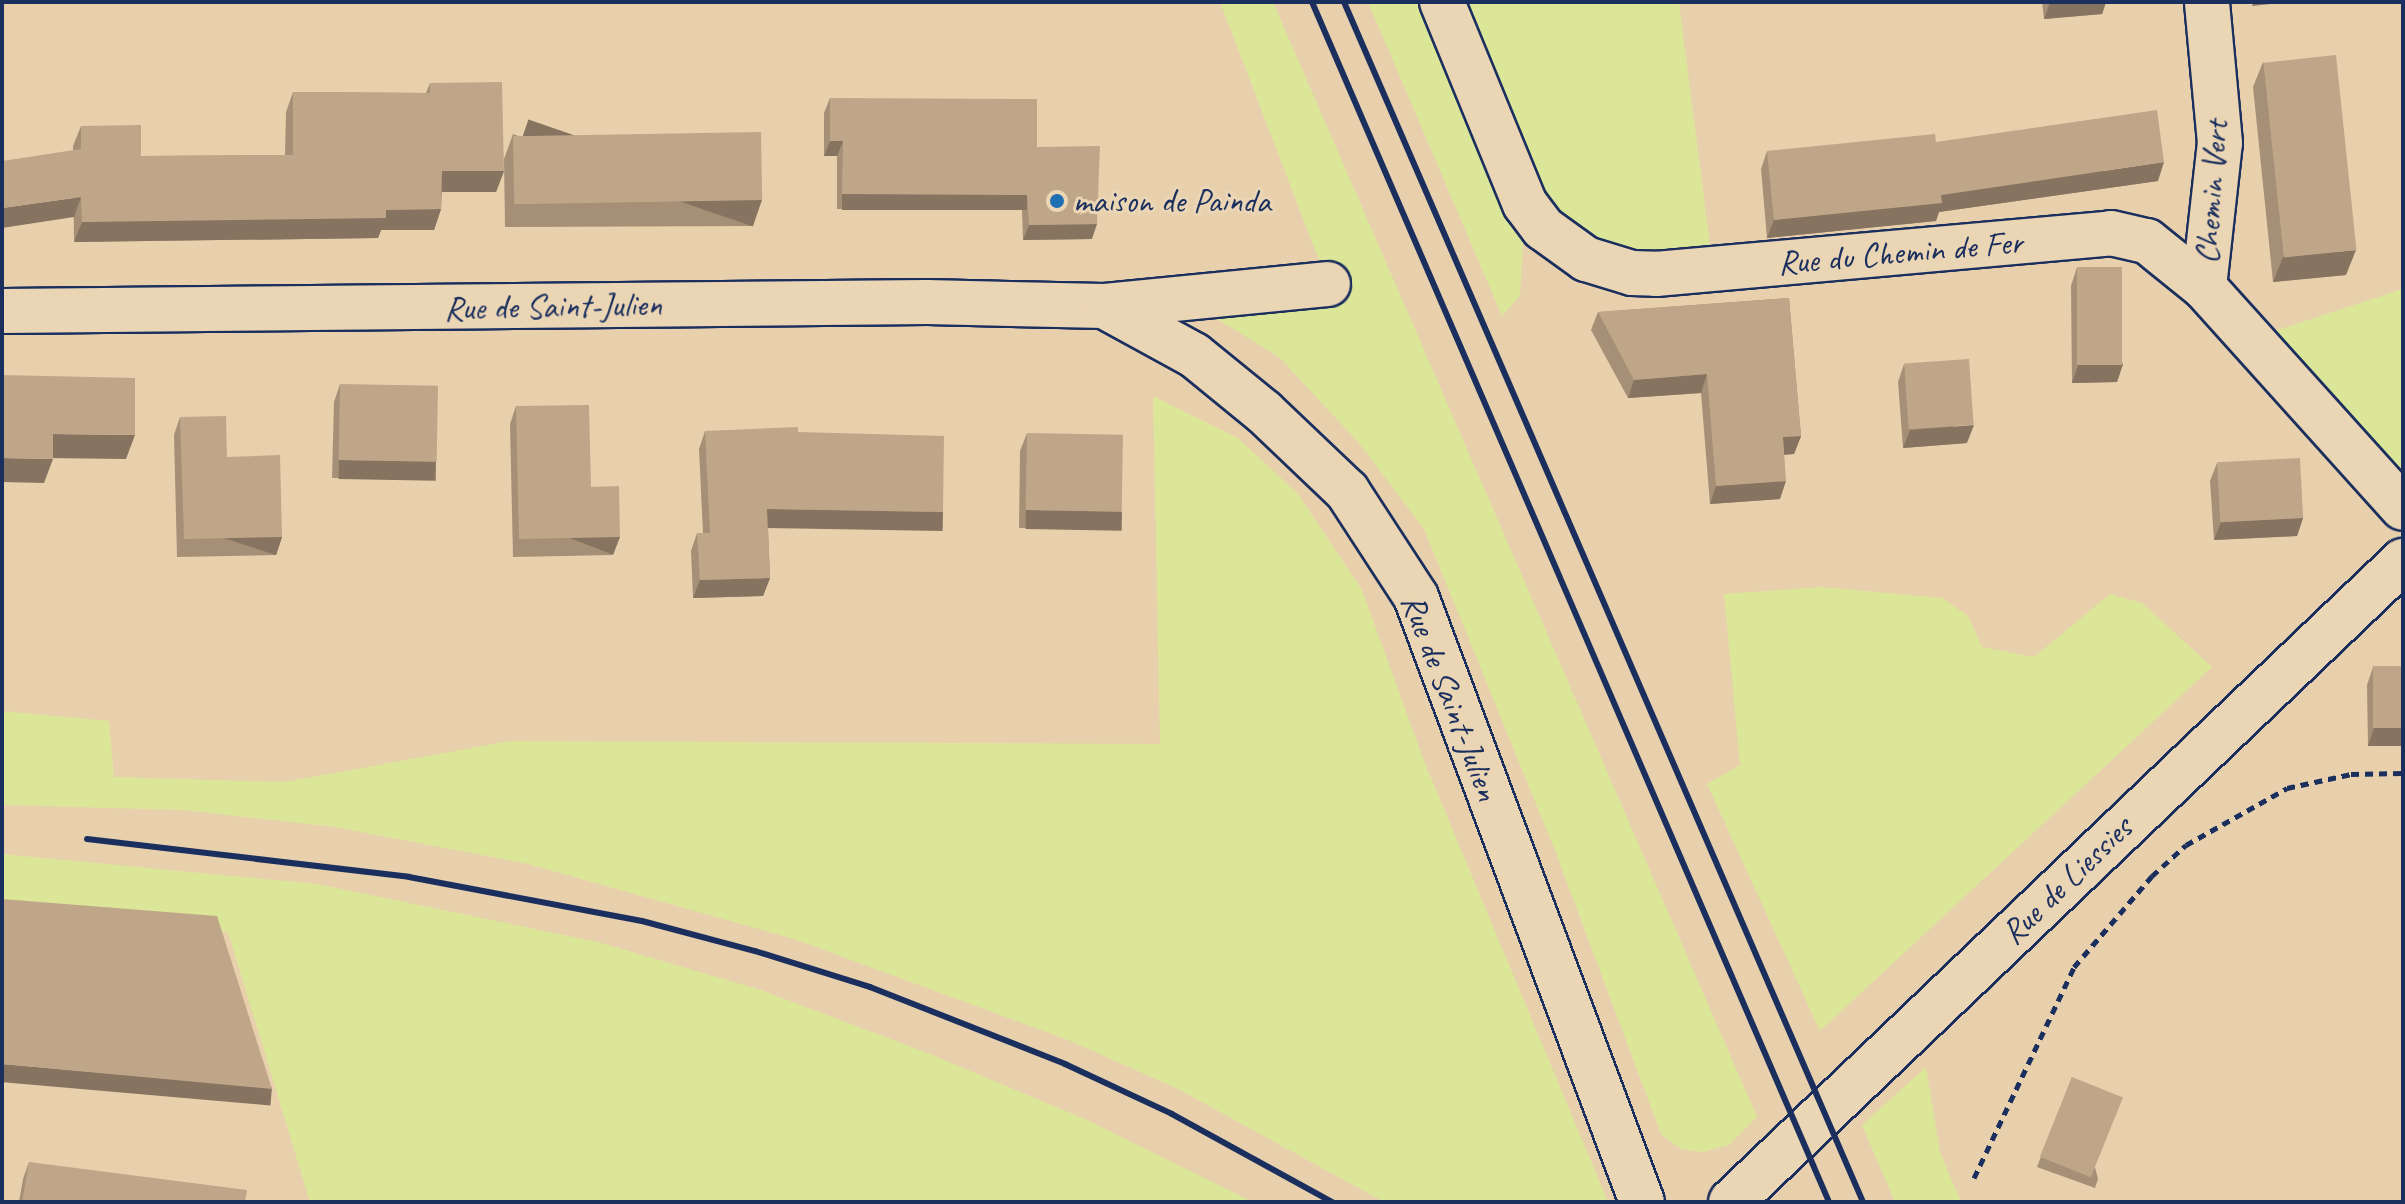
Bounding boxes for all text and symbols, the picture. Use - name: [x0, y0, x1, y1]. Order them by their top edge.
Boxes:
- street label: Chemin Vert: [2186, 119, 2236, 265]
- place label: maison de Painda: [1073, 181, 1271, 221]
- marker: maison de Painda: [1048, 192, 1066, 210]
- street label: Rue du Chemin de Fer: [1775, 221, 2025, 283]
- street label: Rue de Saint-Julien: [444, 284, 662, 328]
- street label: Rue de Saint-Julien: [1393, 588, 1509, 806]
- street label: Rue de Liessies: [1992, 808, 2140, 952]

